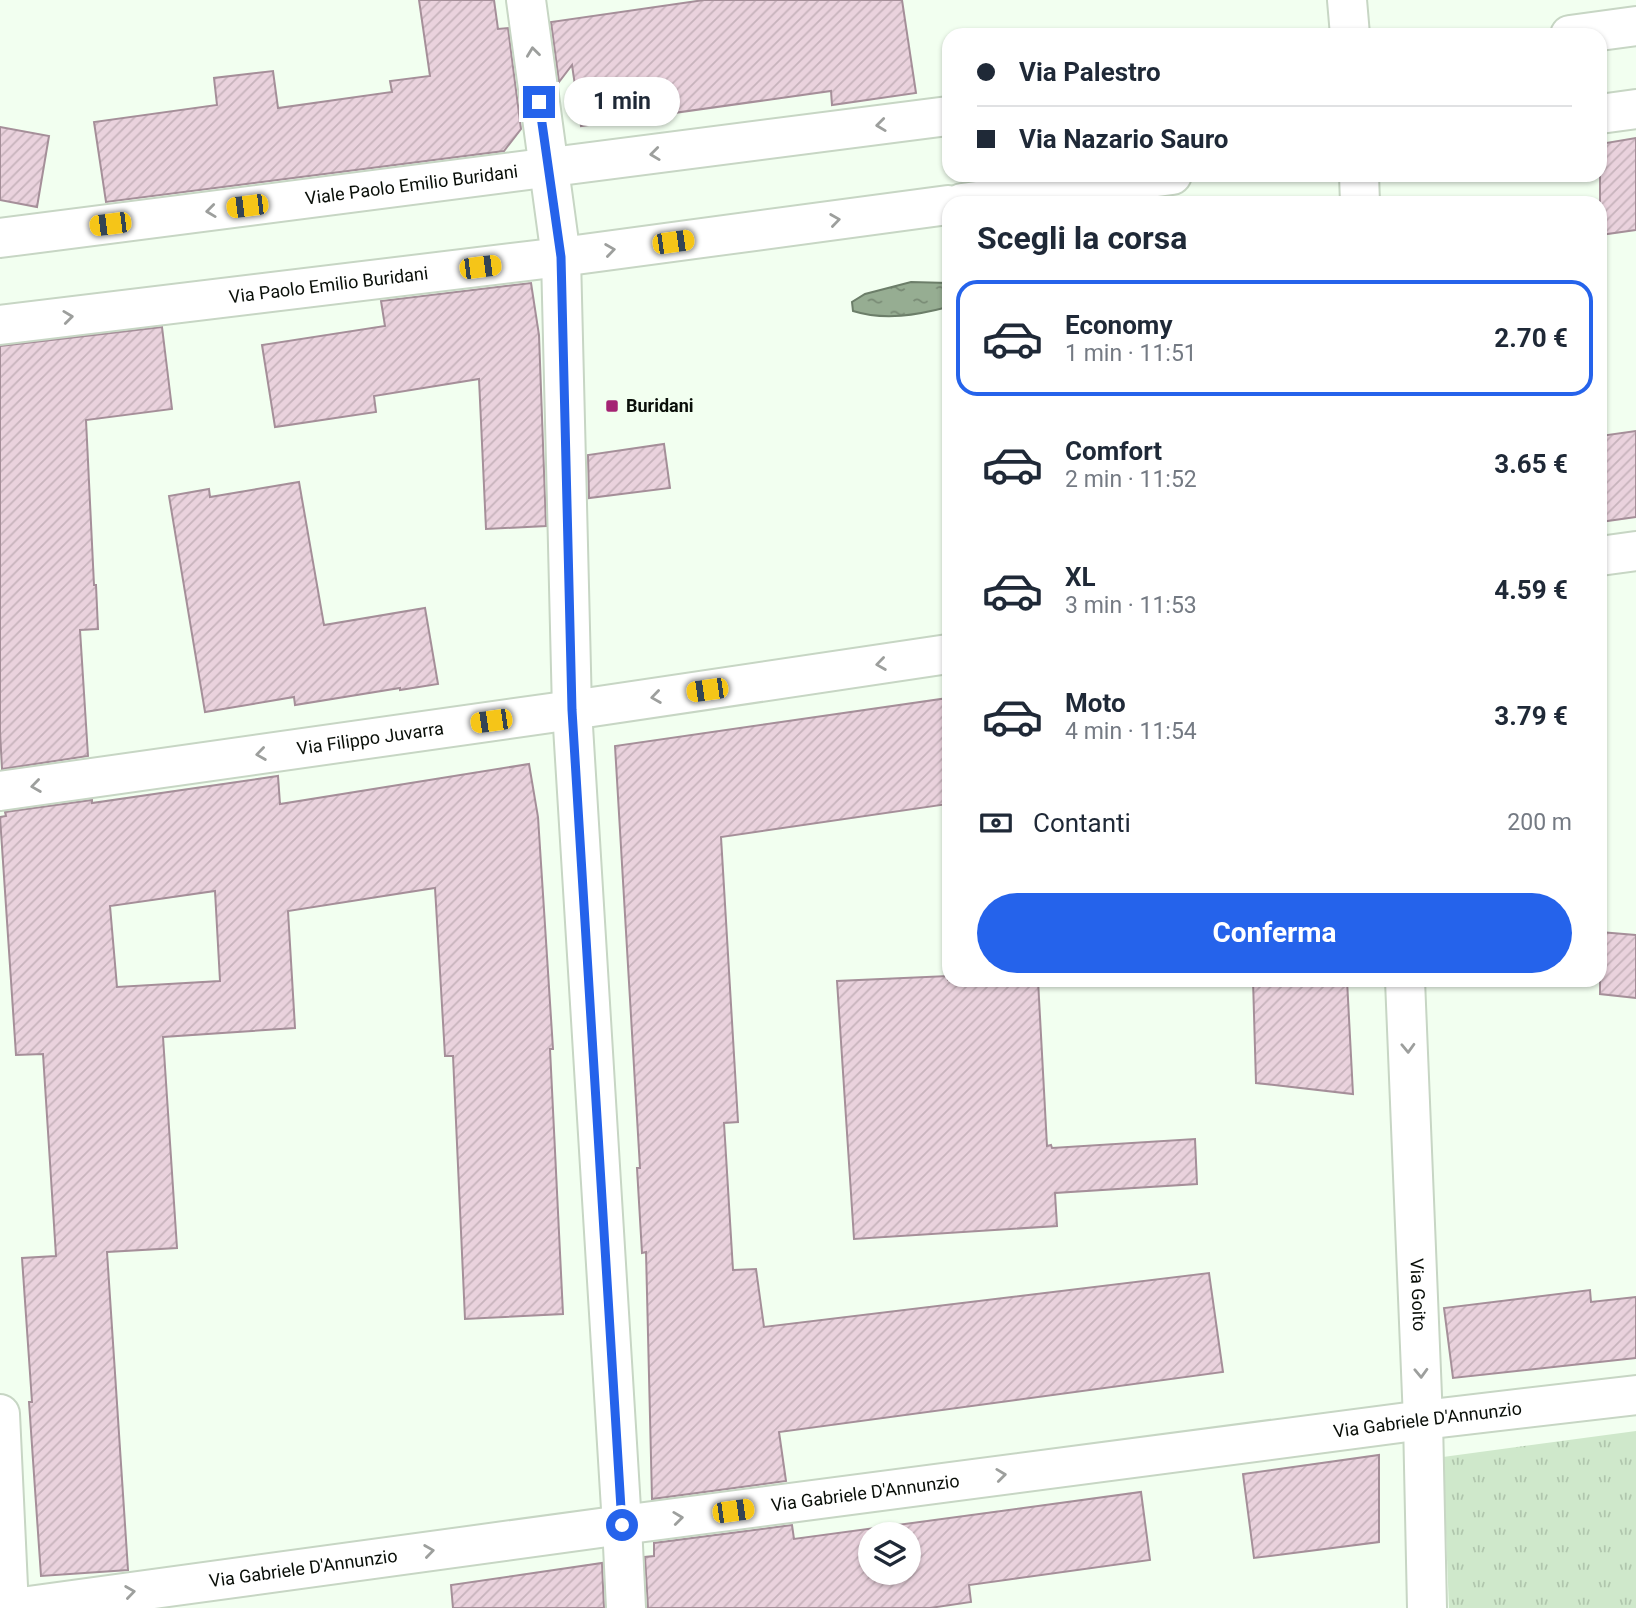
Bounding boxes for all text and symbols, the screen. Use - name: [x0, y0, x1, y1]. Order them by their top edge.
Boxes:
- one-way arrow: [525, 46, 540, 57]
- text: Via Palestro: [1019, 57, 1161, 87]
- callout: 1 min: [564, 78, 679, 126]
- route end: [523, 86, 555, 118]
- text: 1 min: [593, 88, 651, 115]
- one-way arrow: [875, 117, 887, 132]
- text: Via Nazario Sauro: [1019, 124, 1228, 154]
- one-way arrow: [649, 147, 661, 162]
- street label: Viale Paolo Emilio Buridani: [304, 160, 519, 209]
- car: [225, 193, 270, 219]
- one-way arrow: [205, 203, 217, 218]
- car: [88, 211, 133, 237]
- one-way arrow: [829, 213, 841, 228]
- text: Scegli la corsa: [977, 219, 1187, 257]
- car: [651, 229, 696, 255]
- one-way arrow: [604, 243, 615, 258]
- car: [458, 254, 503, 280]
- street label: Via Paolo Emilio Buridani: [228, 262, 429, 307]
- icon: car: [981, 307, 1044, 370]
- one-way arrow: [62, 310, 74, 325]
- text: Economy: [1065, 310, 1172, 340]
- text: 2.70 €: [1494, 323, 1568, 353]
- text: 1 min · 11:51: [1065, 340, 1197, 367]
- place label: Buridani: [626, 395, 694, 416]
- marker: Buridani: [604, 398, 620, 414]
- icon: car: [981, 433, 1044, 496]
- text: Comfort: [1065, 436, 1162, 466]
- text: 3.65 €: [1494, 449, 1568, 479]
- text: 2 min · 11:52: [1065, 466, 1197, 493]
- icon: car: [981, 559, 1044, 622]
- text: XL: [1065, 562, 1096, 592]
- text: 4.59 €: [1494, 575, 1568, 605]
- text: 3 min · 11:53: [1065, 592, 1197, 619]
- one-way arrow: [875, 656, 887, 671]
- car: [685, 677, 730, 703]
- icon: car: [981, 685, 1044, 748]
- text: Moto: [1065, 688, 1126, 718]
- one-way arrow: [650, 690, 662, 705]
- text: 3.79 €: [1494, 701, 1568, 731]
- car: [469, 708, 514, 734]
- street label: Via Filippo Juvarra: [295, 717, 445, 759]
- text: 4 min · 11:54: [1065, 718, 1197, 745]
- one-way arrow: [255, 746, 267, 761]
- one-way arrow: [30, 778, 42, 793]
- icon: cash: [977, 804, 1015, 842]
- text: Contanti: [1033, 808, 1131, 838]
- text: 200 m: [1507, 809, 1572, 836]
- button: Conferma: [977, 893, 1572, 973]
- one-way arrow: [1400, 1043, 1415, 1054]
- street label: Via Goito: [1406, 1258, 1430, 1332]
- one-way arrow: [1413, 1368, 1428, 1379]
- street label: Via Gabriele D'Annunzio: [1332, 1397, 1523, 1442]
- one-way arrow: [995, 1468, 1007, 1483]
- street label: Via Gabriele D'Annunzio: [770, 1470, 961, 1515]
- car: [711, 1498, 756, 1524]
- route start: [606, 1509, 638, 1541]
- one-way arrow: [672, 1510, 684, 1525]
- map controls: [858, 1522, 921, 1585]
- button: layers: [858, 1522, 921, 1585]
- one-way arrow: [423, 1544, 434, 1559]
- street label: Via Gabriele D'Annunzio: [208, 1545, 399, 1591]
- one-way arrow: [124, 1584, 136, 1599]

